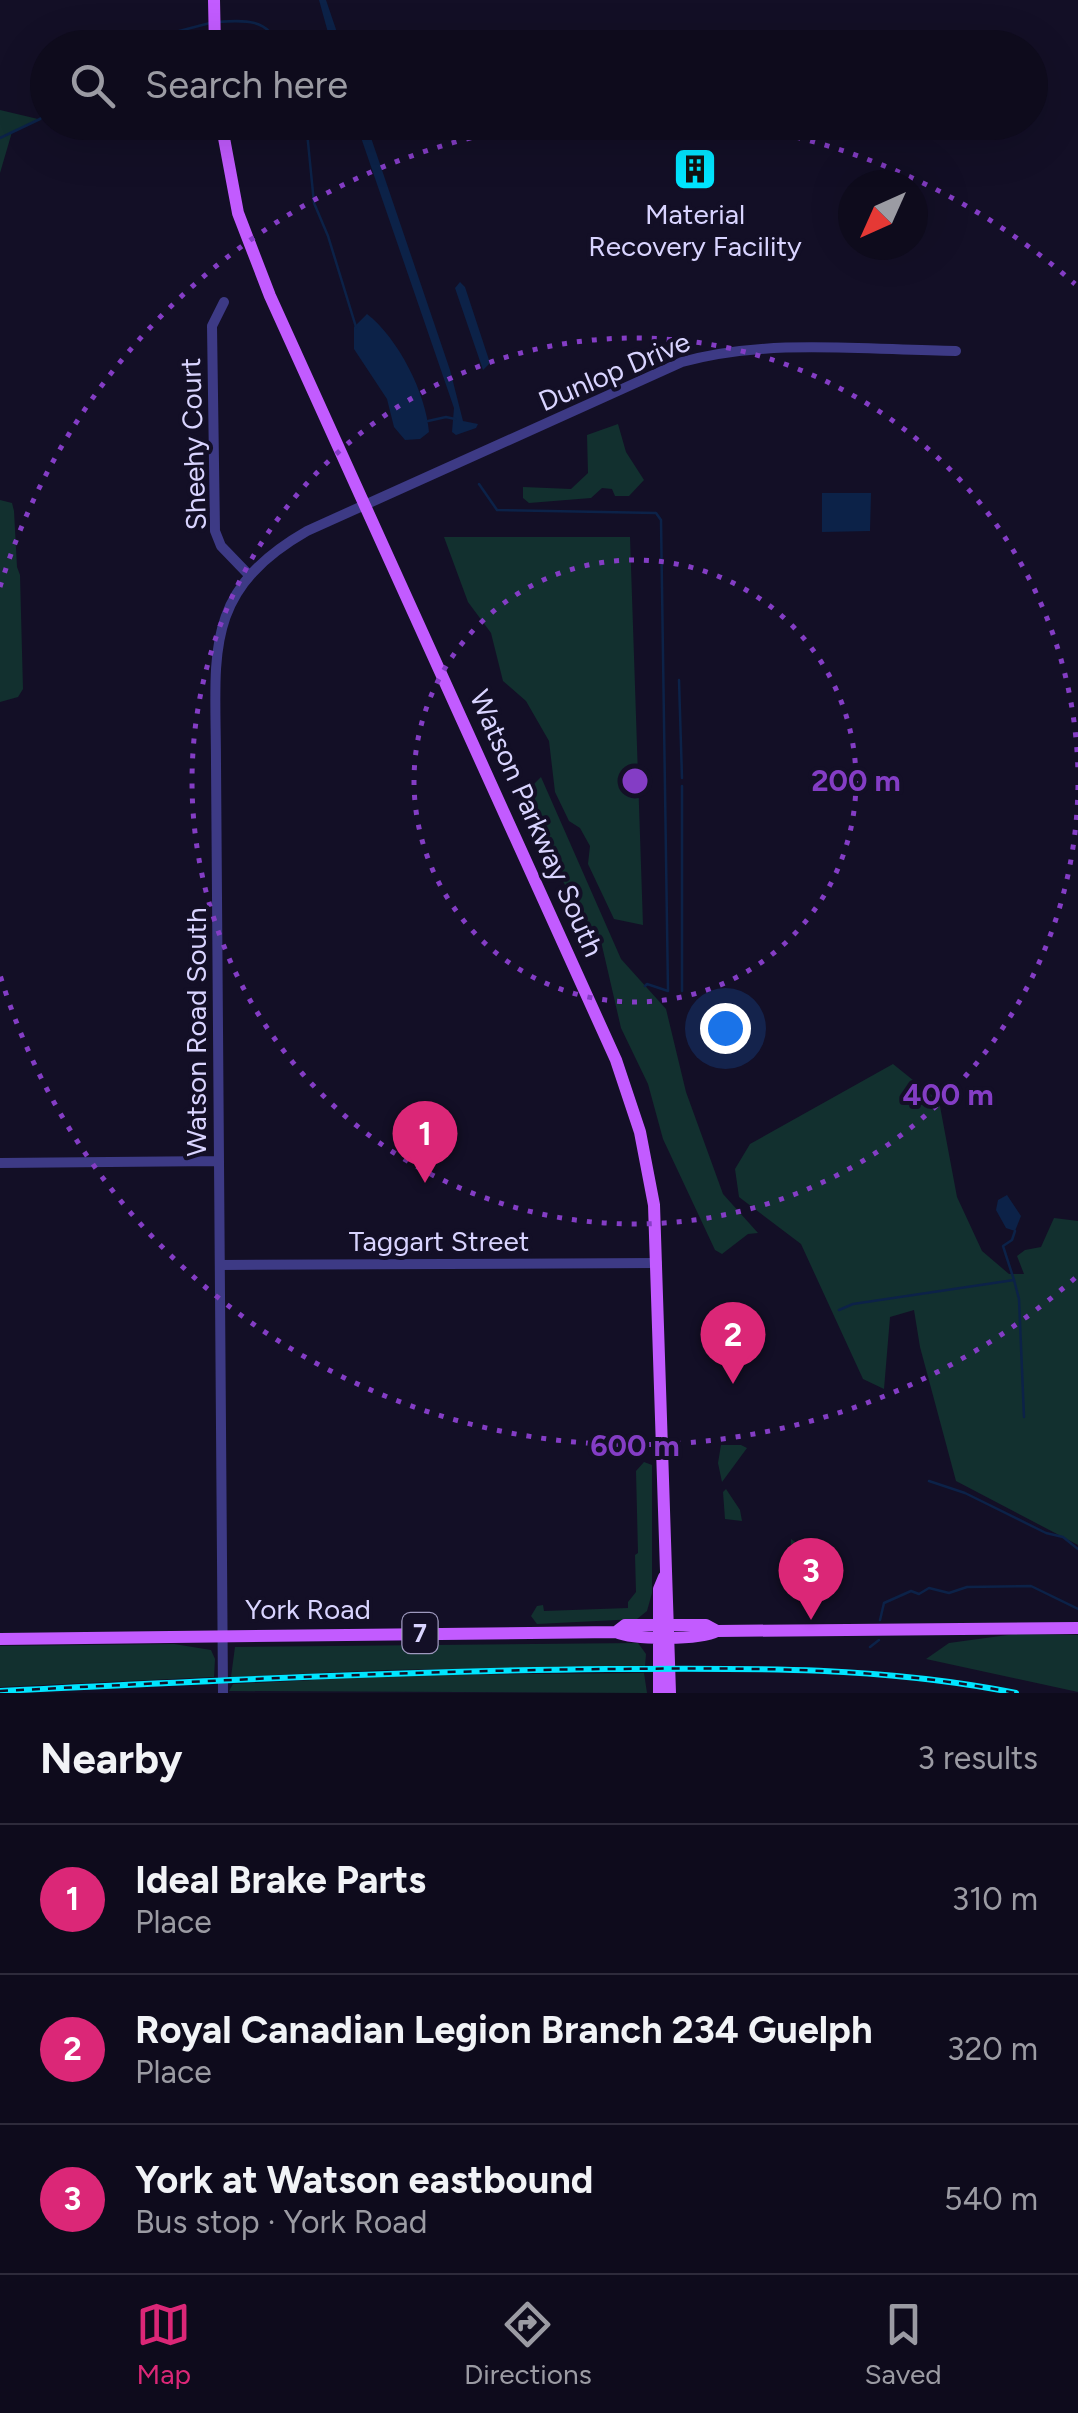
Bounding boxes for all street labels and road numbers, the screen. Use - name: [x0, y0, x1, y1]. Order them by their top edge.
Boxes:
- street label: Dunlop Drive: [533, 324, 695, 418]
- street label: Sheehy Court: [173, 357, 213, 531]
- street label: Watson Parkway South: [463, 684, 611, 962]
- street label: Watson Road South: [179, 907, 213, 1157]
- street label: Taggart Street: [349, 1224, 529, 1258]
- street label: York Road: [245, 1592, 371, 1626]
- road number: 7: [402, 1613, 438, 1653]

